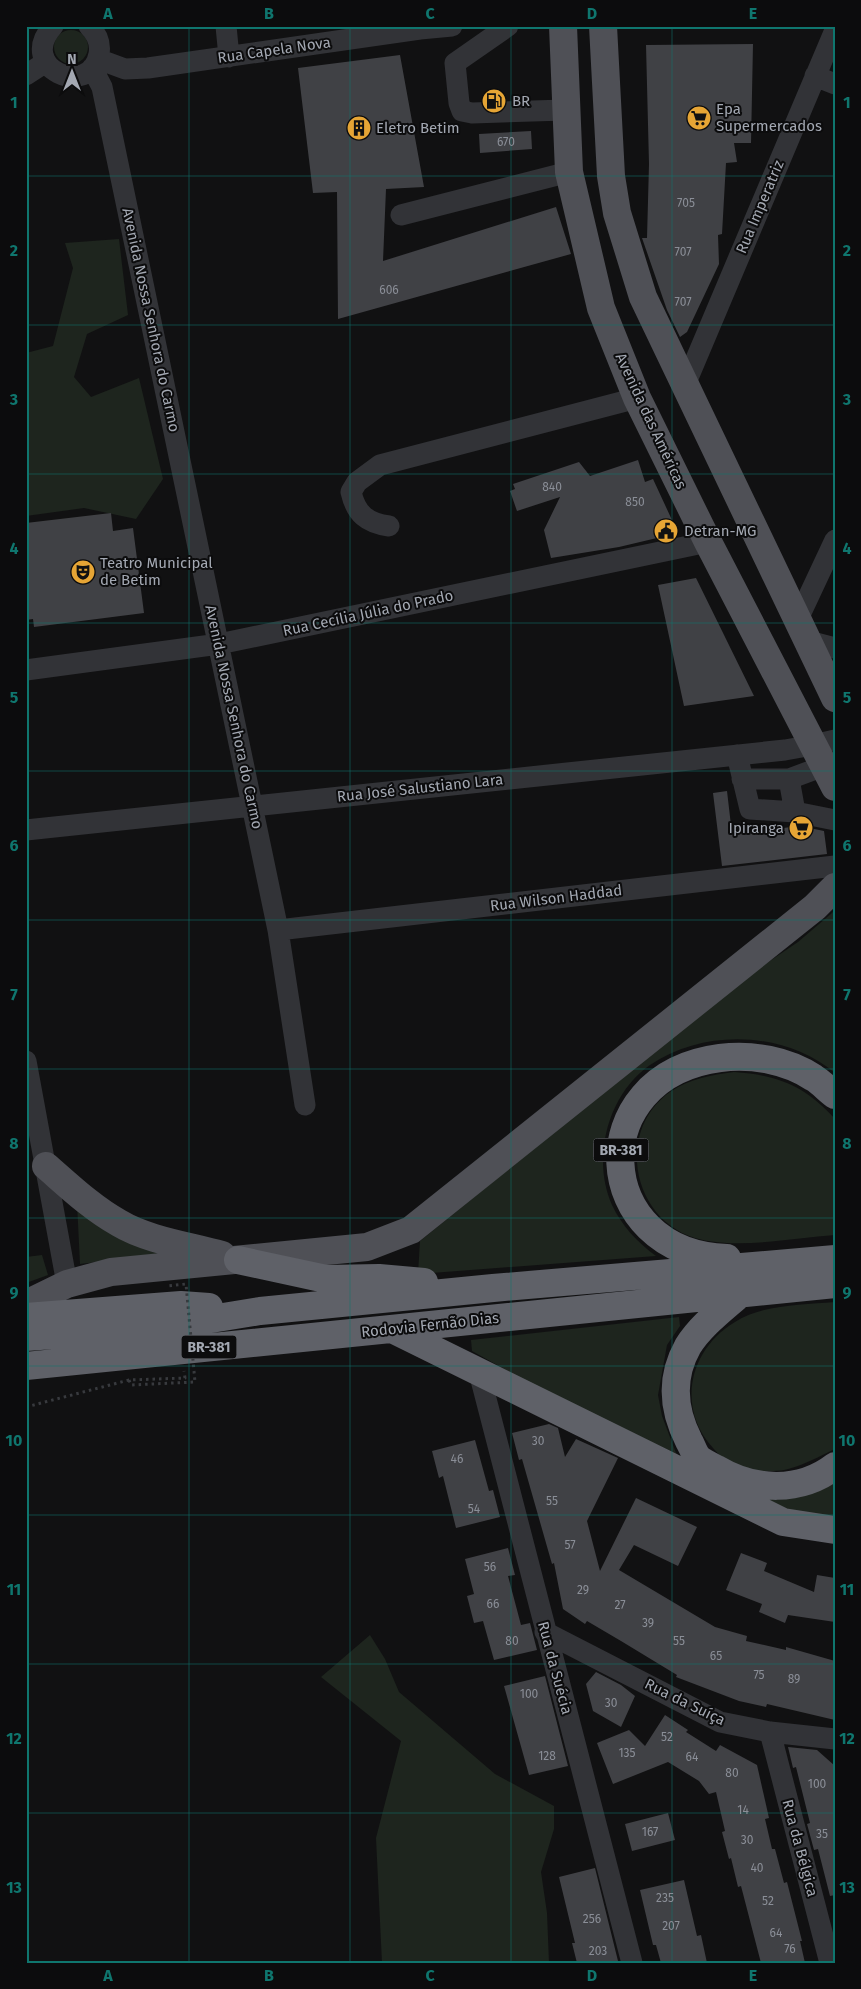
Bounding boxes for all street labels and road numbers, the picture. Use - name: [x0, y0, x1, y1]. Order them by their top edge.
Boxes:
- street label: Rua Capela Nova: [216, 33, 332, 67]
- street label: Rua Imperatriz: [732, 157, 788, 256]
- street label: Avenida Nossa Senhora do Carmo: [118, 206, 184, 434]
- street label: Avenida das Américas: [612, 350, 690, 492]
- street label: Rua Cecília Júlia do Prado: [281, 586, 455, 640]
- street label: Avenida Nossa Senhora do Carmo: [201, 603, 267, 831]
- street label: Rua José Salustiano Lara: [336, 770, 504, 806]
- street label: Rua Wilson Haddad: [489, 881, 623, 915]
- road number: BR-381: [594, 1138, 648, 1162]
- street label: Rodovia Fernão Dias: [360, 1309, 500, 1341]
- road number: BR-381: [182, 1335, 236, 1358]
- street label: Rua da Suécia: [534, 1619, 576, 1717]
- street label: Rua da Suíça: [642, 1675, 728, 1729]
- street label: Rua da Bélgica: [778, 1797, 822, 1899]

